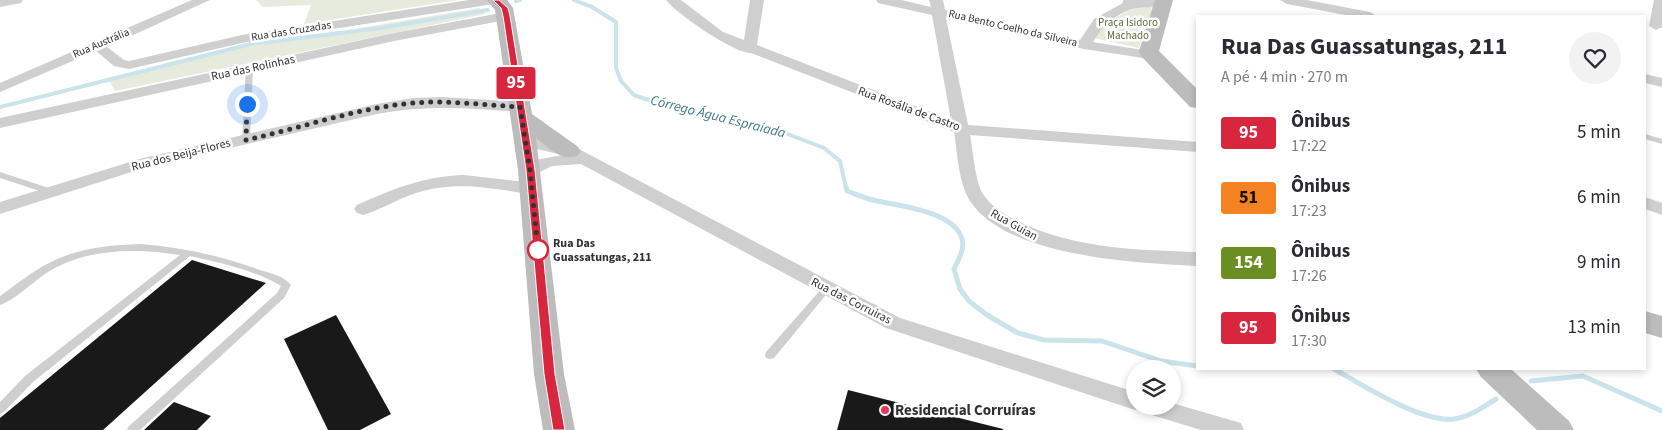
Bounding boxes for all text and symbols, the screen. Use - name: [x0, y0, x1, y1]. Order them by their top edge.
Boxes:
- street label: Rua Bento Coelho da Silveira: [947, 6, 1079, 50]
- park label: Praça Isidoro Machado: [1098, 15, 1158, 43]
- street label: Rua das Cruzadas: [250, 17, 332, 45]
- street label: Rua Austrália: [70, 24, 132, 62]
- text: Rua Das Guassatungas, 211: [1221, 29, 1507, 64]
- button: heart: [1569, 32, 1621, 84]
- street label: Rua das Rolinhas: [209, 51, 297, 85]
- text: A pé · 4 min · 270 m: [1221, 66, 1348, 88]
- line badge: 95: [494, 67, 538, 99]
- text: 95: [506, 70, 526, 95]
- street label: Rua Rosália de Castro: [855, 83, 963, 135]
- water label: Córrego Água Espraiada: [648, 91, 788, 144]
- your location: [235, 92, 260, 117]
- text: Ônibus: [1291, 108, 1350, 135]
- text: 5 min: [1577, 119, 1621, 146]
- text: 95: [1239, 120, 1258, 145]
- street label: Rua dos Beija-Flores: [130, 134, 232, 176]
- text: 17:22: [1291, 135, 1327, 157]
- text: Ônibus: [1291, 173, 1350, 200]
- text: 6 min: [1577, 184, 1621, 211]
- text: 51: [1239, 185, 1258, 210]
- text: 17:23: [1291, 200, 1327, 222]
- street label: Rua Guian: [987, 205, 1041, 245]
- place label: Rua Das Guassatungas, 211: [553, 235, 652, 266]
- text: Ônibus: [1291, 238, 1350, 265]
- marker: Rua Das Guassatungas, 211: [527, 239, 549, 261]
- text: 9 min: [1577, 249, 1621, 276]
- text: 154: [1234, 250, 1263, 275]
- text: 17:26: [1291, 265, 1327, 287]
- street label: Rua das Corruiras: [808, 273, 894, 329]
- text: Ônibus: [1291, 303, 1350, 330]
- text: 13 min: [1567, 314, 1621, 341]
- text: 95: [1239, 315, 1258, 340]
- text: 17:30: [1291, 330, 1327, 352]
- map controls: [1126, 360, 1181, 415]
- button: layers: [1126, 360, 1181, 415]
- place label: Residencial Corruíras: [895, 400, 1036, 421]
- marker: Residencial Corruíras: [879, 404, 891, 416]

